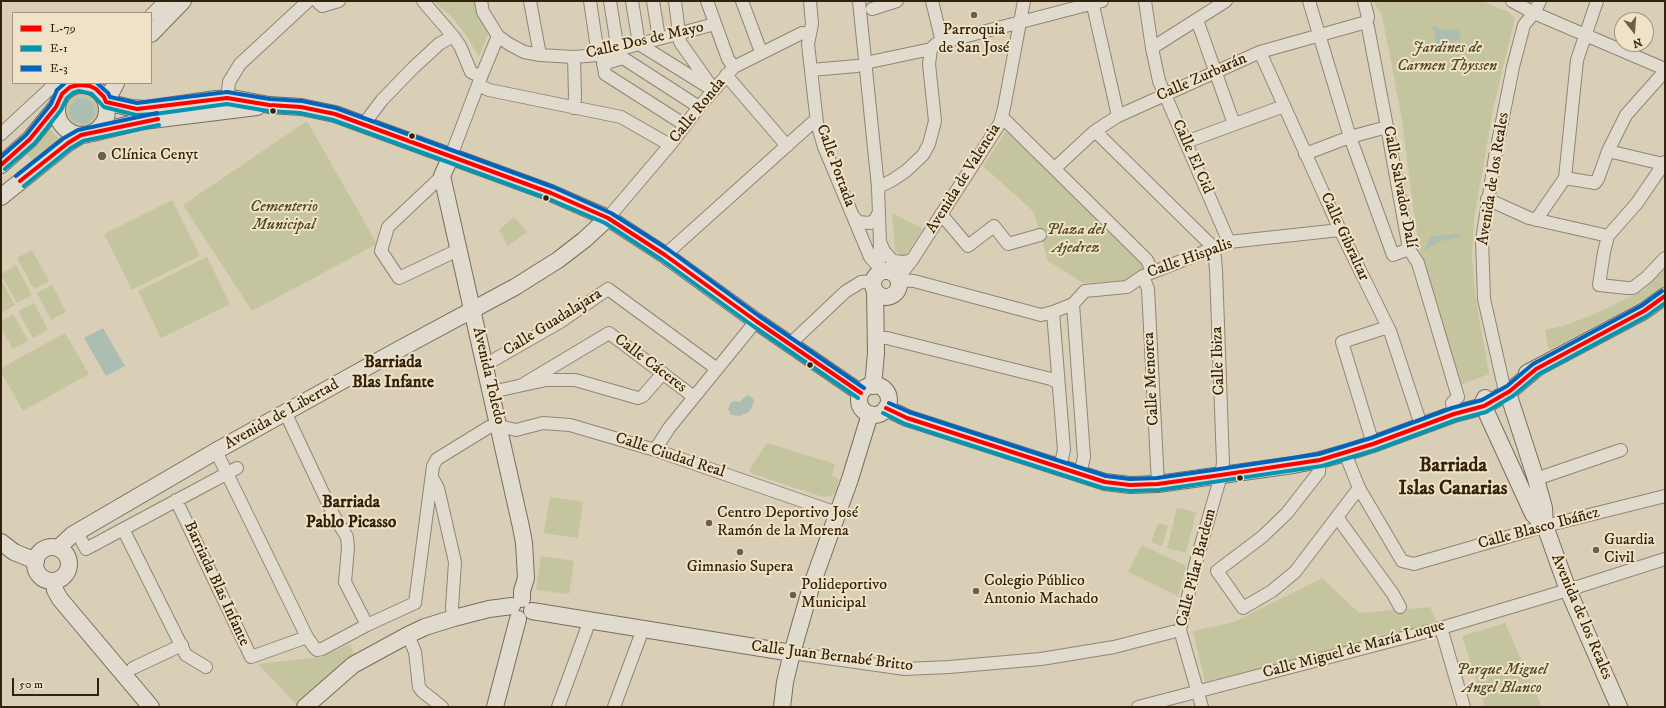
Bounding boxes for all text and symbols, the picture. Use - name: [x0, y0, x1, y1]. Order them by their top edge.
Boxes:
- marker: Parroquia de San José: [969, 10, 979, 20]
- legend: [12, 12, 152, 84]
- north arrow: [1614, 12, 1654, 52]
- street label: Calle Dos de Mayo: [584, 18, 706, 64]
- text: L-79: [50, 21, 76, 36]
- place label: Parroquia de San José: [939, 21, 1009, 59]
- text: N: [1631, 35, 1644, 51]
- park label: Jardines de Carmen Thyssen: [1397, 39, 1497, 77]
- text: E-1: [50, 41, 68, 56]
- street label: Calle Zurbarán: [1154, 50, 1250, 106]
- text: E-3: [50, 61, 68, 76]
- street label: Calle Ronda: [666, 74, 730, 148]
- unlabelled marker: [268, 106, 278, 116]
- street label: Avenida de los Reales: [1474, 111, 1514, 247]
- street label: Calle El Cid: [1167, 117, 1217, 197]
- street label: Avenida de Valencia: [923, 121, 1005, 237]
- street label: Calle Portada: [811, 122, 859, 210]
- street label: Calle Salvador Dalí: [1378, 125, 1420, 249]
- unlabelled marker: [407, 131, 417, 141]
- place label: Clínica Cenyt: [111, 146, 198, 166]
- marker: Clínica Cenyt: [96, 150, 108, 162]
- street label: Calle Gibraltar: [1315, 190, 1373, 284]
- unlabelled marker: [541, 193, 551, 203]
- park label: Cementerio Municipal: [250, 198, 318, 236]
- park label: Plaza del Ajedrez: [1047, 221, 1105, 259]
- street label: Calle Hispalis: [1145, 235, 1235, 283]
- street label: Calle Guadalajara: [500, 285, 606, 361]
- street label: Avenida Toledo: [467, 325, 509, 427]
- street label: Calle Ibiza: [1208, 326, 1230, 396]
- street label: Calle Cáceres: [610, 330, 690, 398]
- street label: Calle Menorca: [1140, 332, 1164, 426]
- district label: Barriada Blas Infante: [352, 353, 434, 393]
- unlabelled marker: [805, 360, 815, 370]
- street label: Avenida de Libertad: [221, 376, 343, 454]
- street label: Calle Ciudad Real: [613, 429, 727, 483]
- district label: Barriada Islas Canarias: [1399, 455, 1507, 502]
- unlabelled marker: [1235, 473, 1245, 483]
- district label: Barriada Pablo Picasso: [306, 493, 396, 533]
- place label: Centro Deportivo José Ramón de la Morena: [717, 504, 858, 542]
- street label: Calle Blasco Ibáñez: [1476, 504, 1602, 554]
- street label: Calle Pilar Bardem: [1173, 507, 1221, 629]
- marker: Centro Deportivo José Ramón de la Morena: [704, 518, 714, 528]
- street label: Barriada Blas Infante: [179, 519, 253, 649]
- place label: Guardia Civil: [1604, 531, 1655, 569]
- marker: Guardia Civil: [1591, 545, 1601, 555]
- marker: Gimnasio Supera: [735, 547, 745, 557]
- street label: Avenida de los Reales: [1546, 551, 1616, 683]
- place label: Gimnasio Supera: [687, 558, 793, 578]
- place label: Colegio Público Antonio Machado: [984, 572, 1098, 610]
- place label: Polideportivo Municipal: [801, 576, 887, 614]
- marker: Colegio Público Antonio Machado: [971, 586, 981, 596]
- marker: Polideportivo Municipal: [788, 590, 798, 600]
- street label: Calle Miguel de María Luque: [1261, 616, 1447, 684]
- street label: Calle Juan Bernabé Britto: [750, 638, 914, 676]
- park label: Parque Miguel Angel Blanco: [1457, 661, 1547, 699]
- scale bar: [14, 670, 101, 696]
- text: 50 m: [19, 677, 43, 692]

